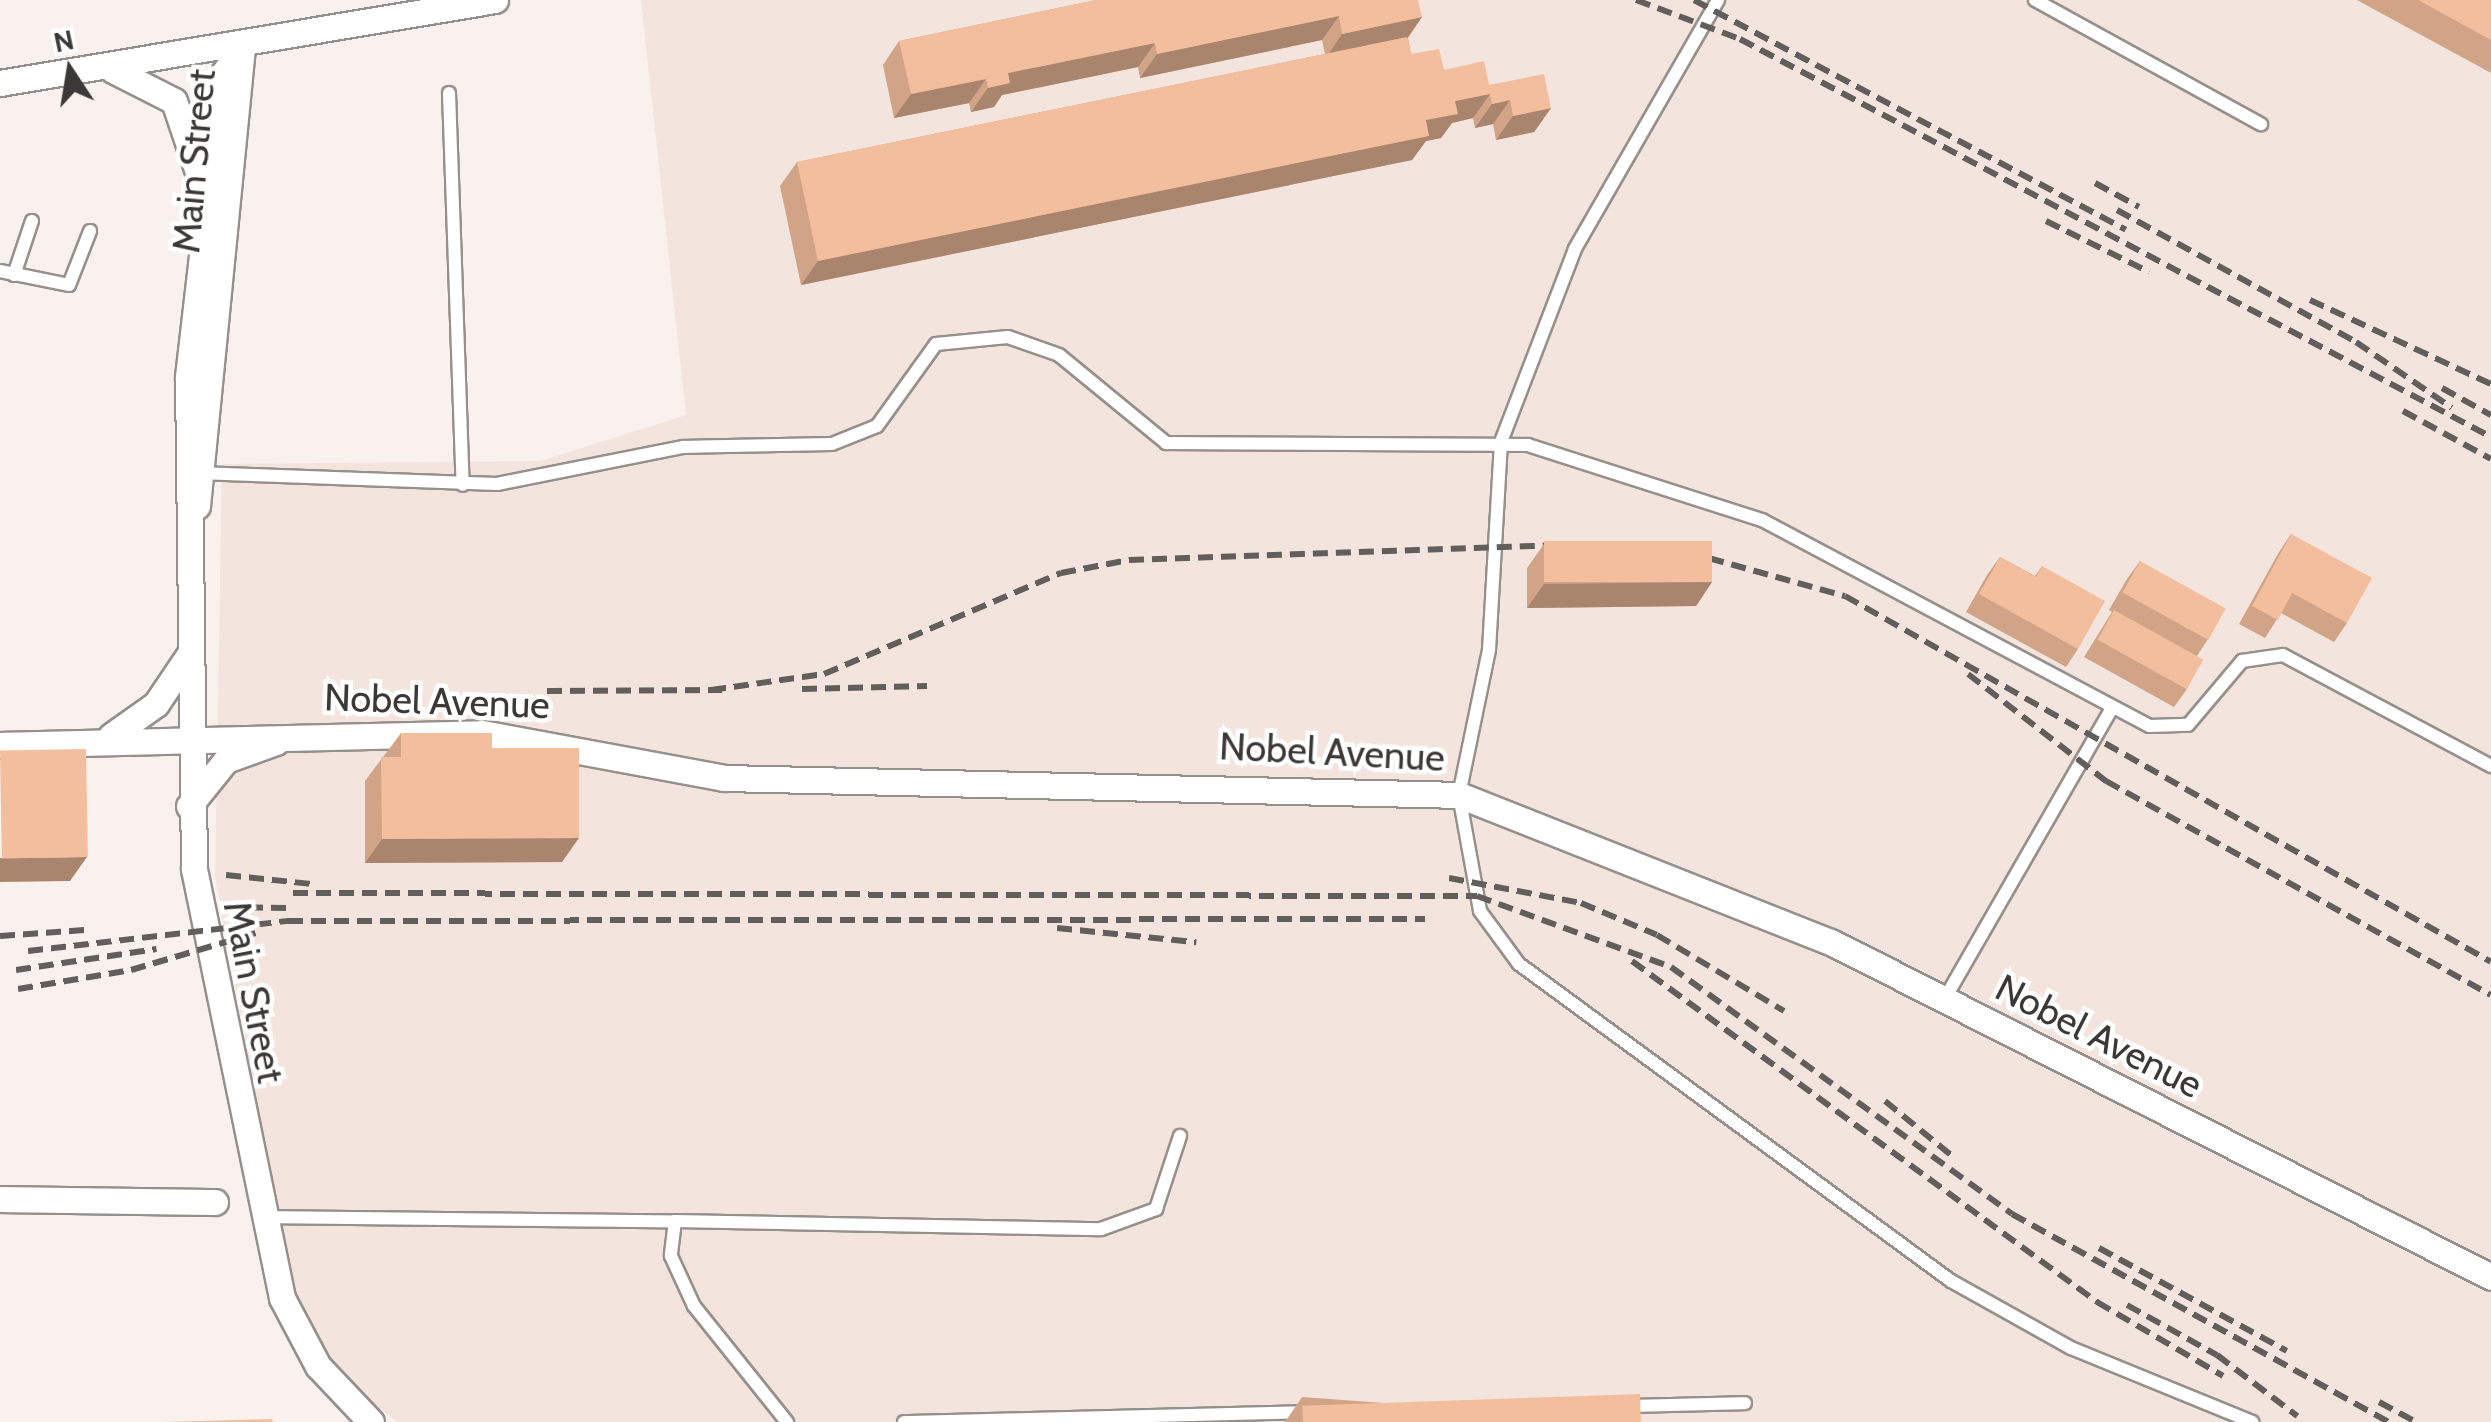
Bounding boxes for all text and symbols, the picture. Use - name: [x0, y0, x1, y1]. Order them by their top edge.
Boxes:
- north arrow: [20, 20, 120, 120]
- text: N: [51, 22, 77, 59]
- street label: Main Street: [163, 67, 225, 255]
- street label: Nobel Avenue: [323, 674, 551, 728]
- street label: Nobel Avenue: [1218, 723, 1446, 781]
- street label: Main Street: [214, 897, 294, 1087]
- street label: Nobel Avenue: [1988, 964, 2210, 1108]

